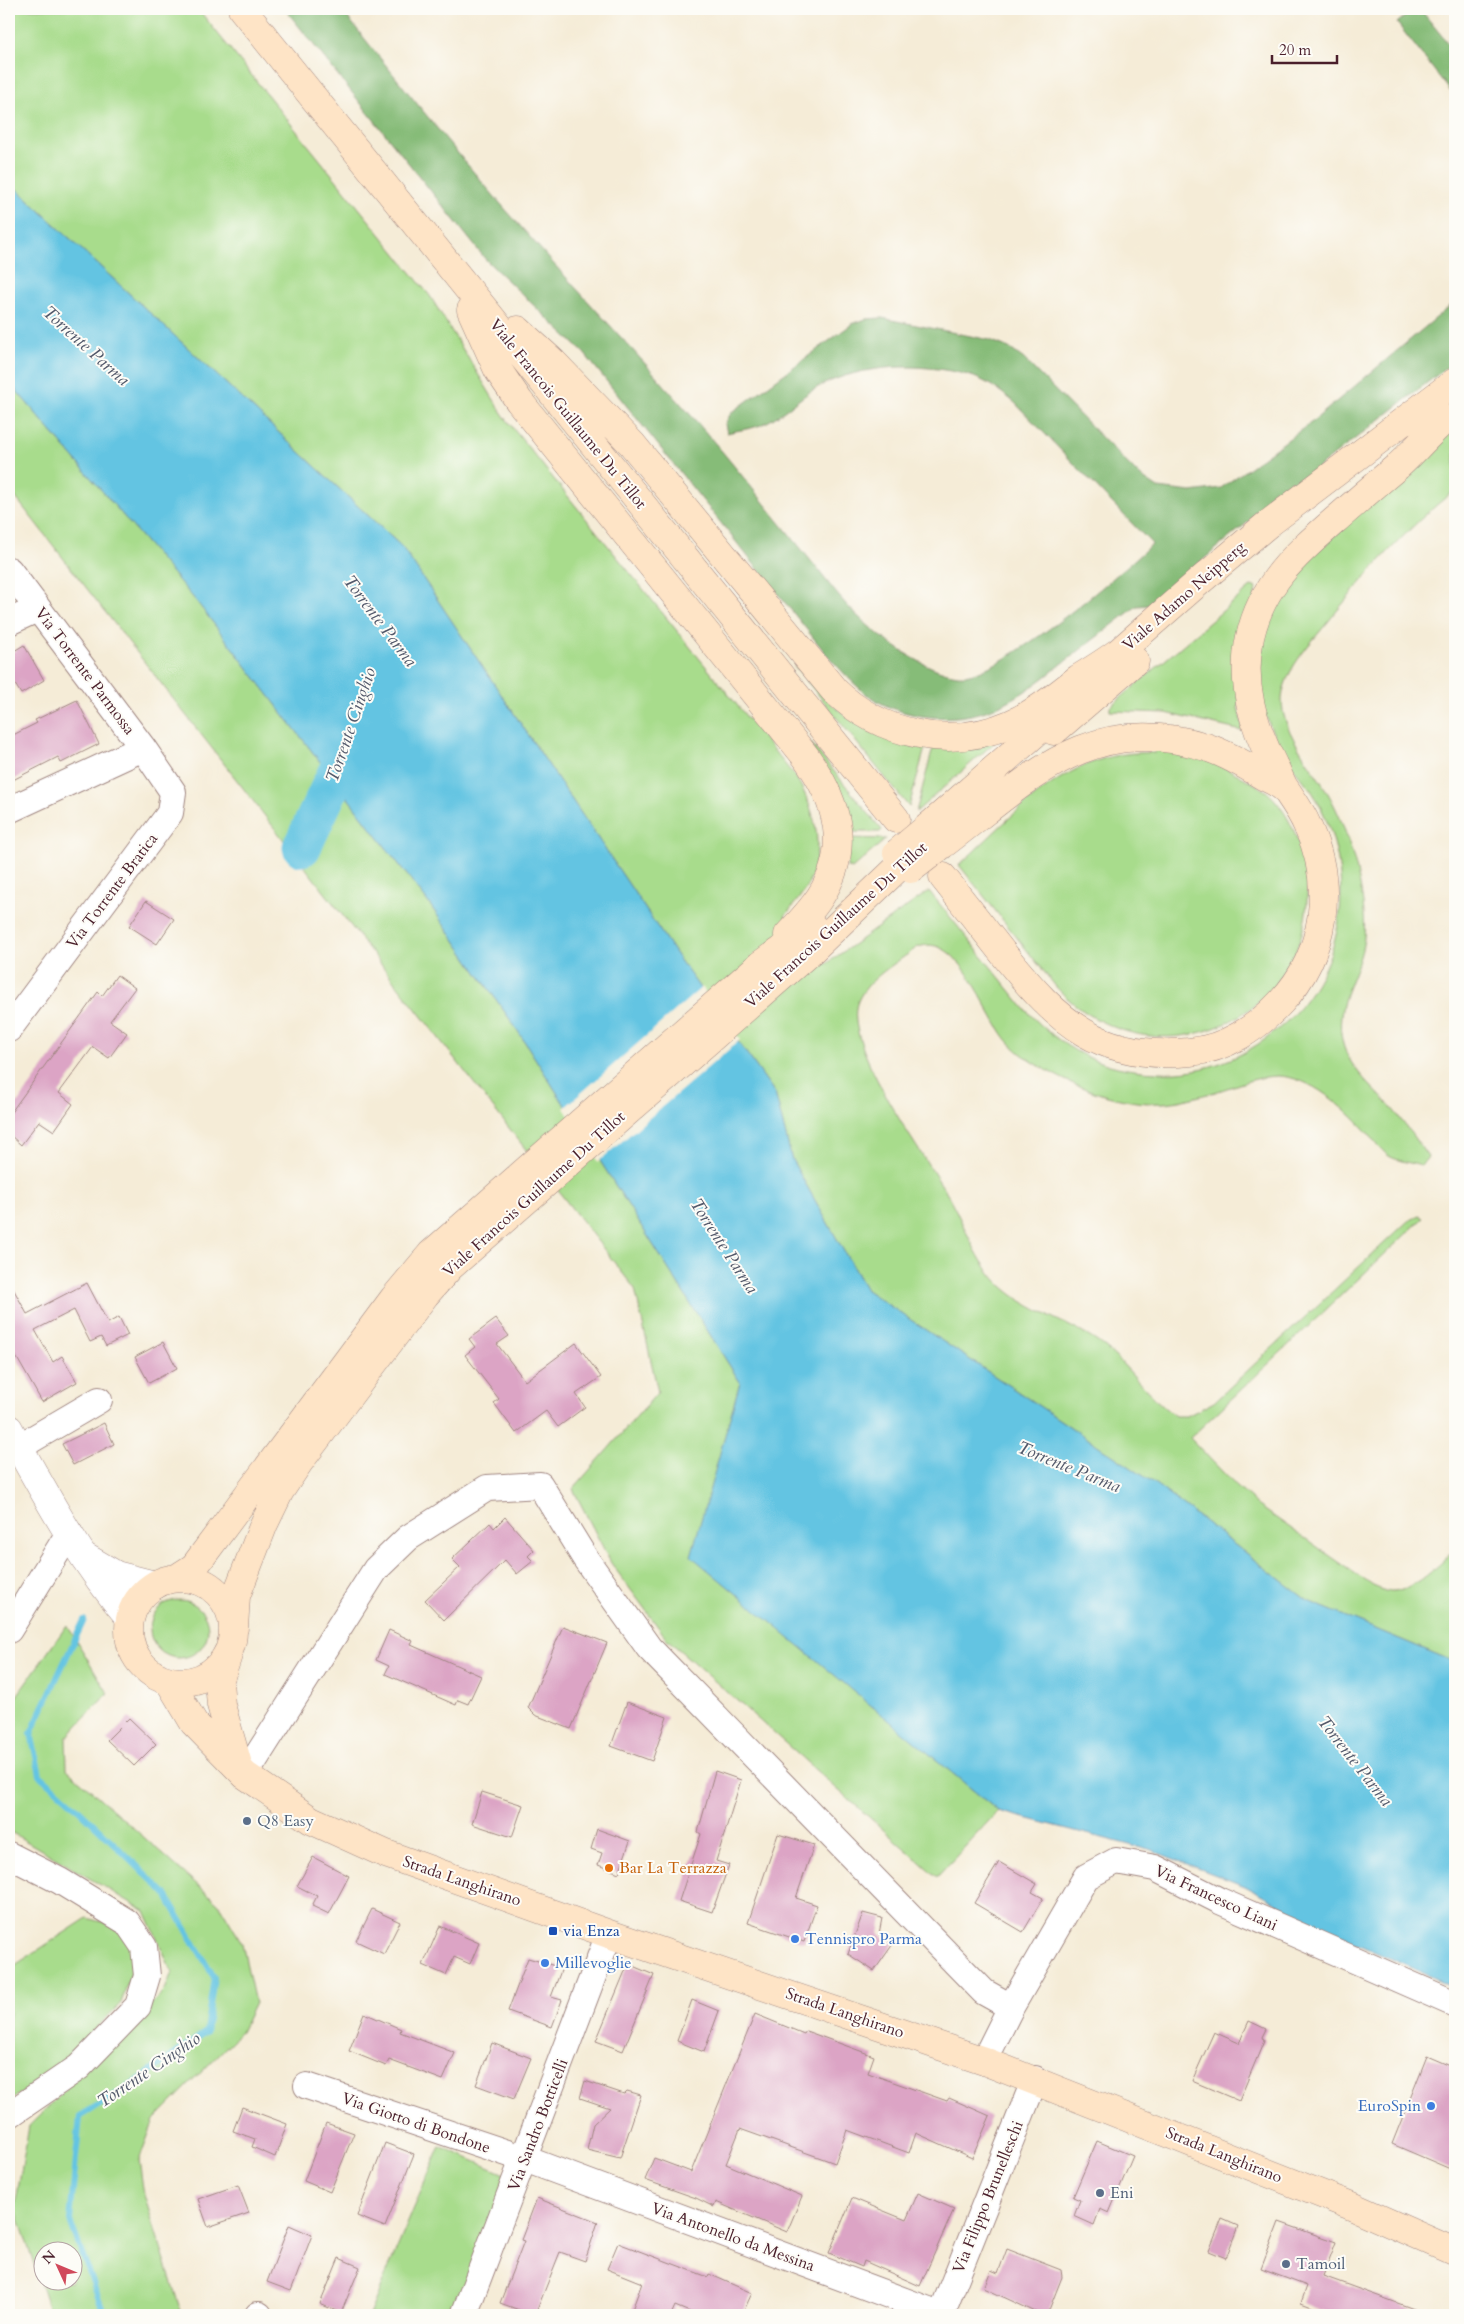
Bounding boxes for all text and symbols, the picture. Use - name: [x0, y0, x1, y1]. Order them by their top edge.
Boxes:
- scale bar: [1272, 32, 1336, 64]
- text: 20 m: [1279, 40, 1311, 60]
- water label: Torrente Parma: [37, 300, 135, 392]
- street label: Viale Francois Guillaume Du Tillot: [484, 314, 652, 514]
- street label: Viale Adamo Neipperg: [1118, 536, 1250, 656]
- water label: Torrente Parma: [337, 570, 423, 672]
- street label: Via Torrente Parmossa: [30, 603, 140, 739]
- water label: Torrente Cinghio: [320, 664, 382, 786]
- street label: Via Torrente Bratica: [61, 828, 163, 953]
- street label: Viale Francois Guillaume Du Tillot: [740, 837, 932, 1013]
- street label: Viale Francois Guillaume Du Tillot: [438, 1106, 630, 1282]
- water label: Torrente Parma: [684, 1193, 764, 1299]
- water label: Torrente Parma: [1014, 1435, 1124, 1499]
- water label: Torrente Parma: [1312, 1710, 1398, 1812]
- place label: Q8 Easy: [257, 1810, 314, 1832]
- marker: Q8 Easy: [241, 1815, 253, 1827]
- street label: Strada Langhirano: [400, 1850, 525, 1912]
- place label: Bar La Terrazza: [619, 1857, 727, 1879]
- street label: Via Francesco Liani: [1151, 1860, 1281, 1936]
- marker: Bar La Terrazza: [603, 1862, 615, 1874]
- place label: via Enza: [563, 1920, 620, 1942]
- marker: via Enza: [547, 1925, 559, 1937]
- place label: Tennispro Parma: [805, 1928, 922, 1950]
- marker: Tennispro Parma: [789, 1933, 801, 1945]
- place label: Millevoglie: [555, 1952, 632, 1974]
- marker: Millevoglie: [539, 1957, 551, 1969]
- street label: Strada Langhirano: [783, 1982, 908, 2044]
- water label: Torrente Cinghio: [92, 2026, 206, 2114]
- street label: Via Sandro Botticelli: [503, 2055, 574, 2194]
- street label: Via Giotto di Bondone: [339, 2087, 493, 2159]
- place label: EuroSpin: [1358, 2095, 1421, 2117]
- marker: EuroSpin: [1425, 2100, 1437, 2112]
- street label: Via Filippo Brunelleschi: [947, 2117, 1029, 2277]
- street label: Strada Langhirano: [1162, 2122, 1286, 2189]
- place label: Eni: [1110, 2182, 1134, 2204]
- marker: Eni: [1094, 2187, 1106, 2199]
- street label: Via Antonello da Messina: [648, 2197, 818, 2277]
- north arrow: [32, 2242, 82, 2292]
- text: N: [38, 2246, 60, 2268]
- place label: Tamoil: [1296, 2253, 1345, 2275]
- marker: Tamoil: [1280, 2258, 1292, 2270]

